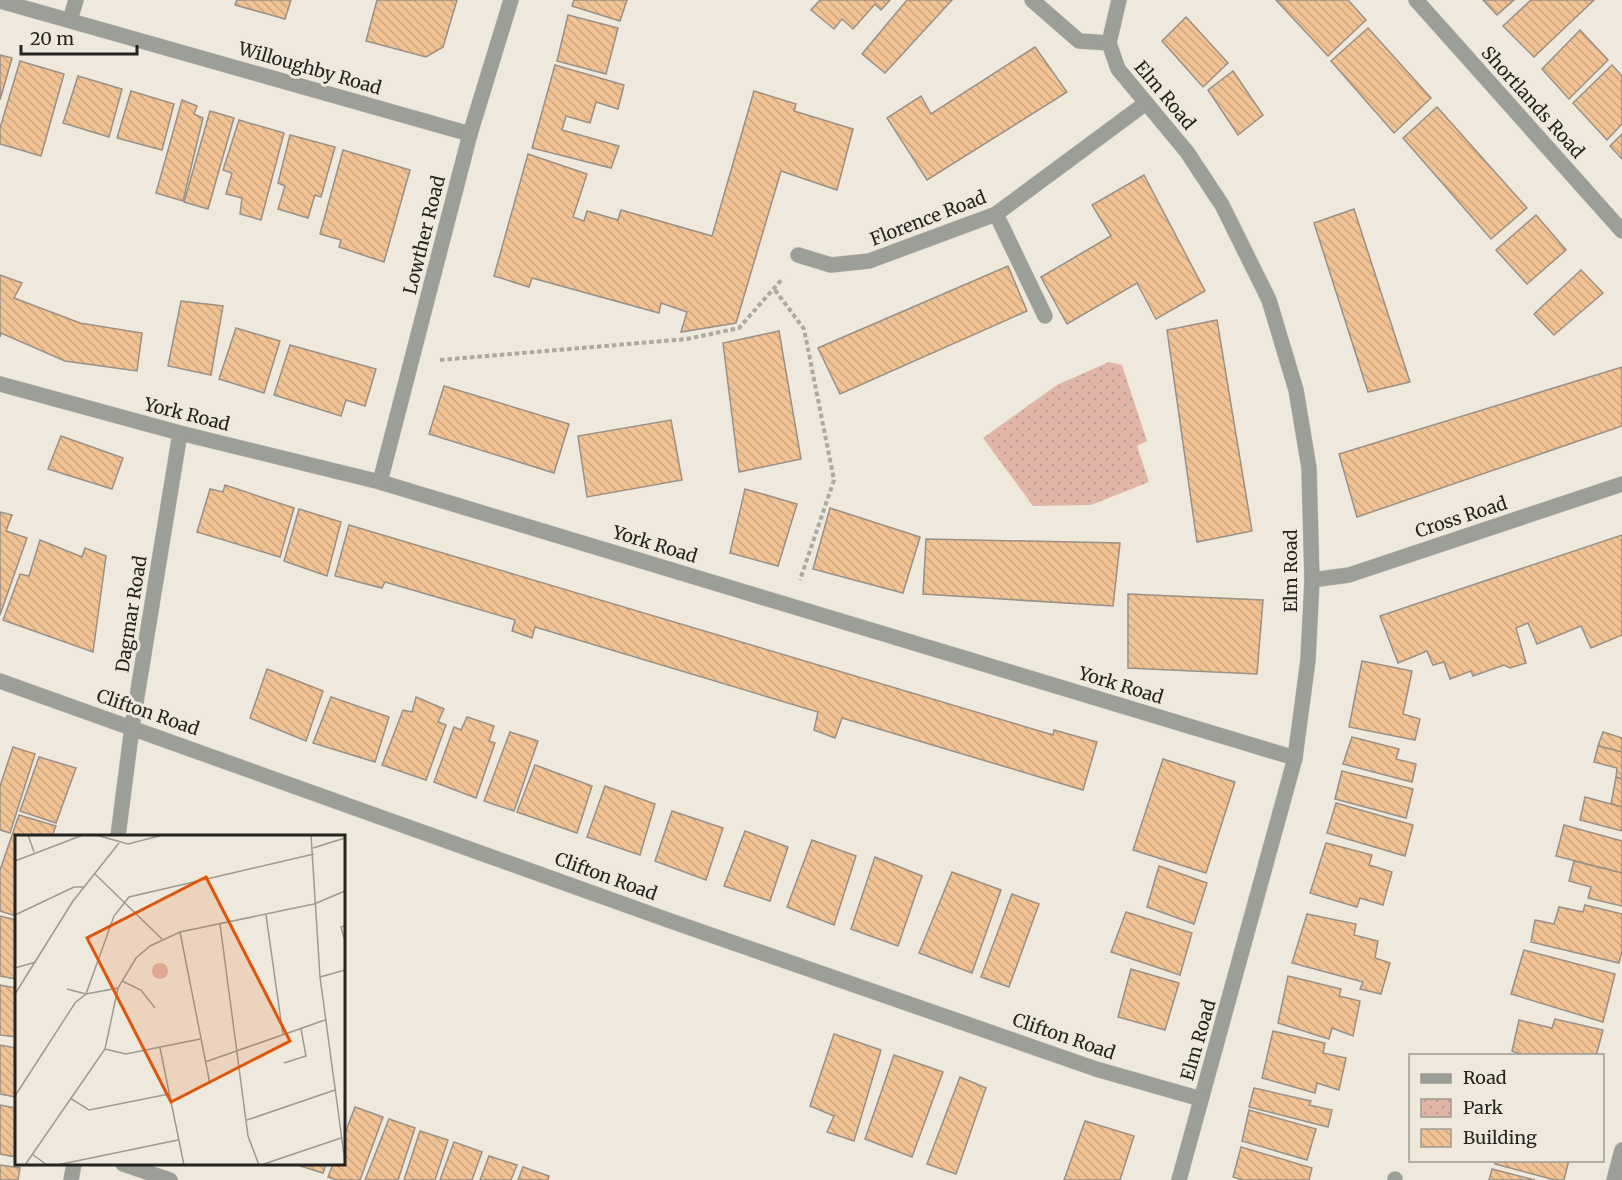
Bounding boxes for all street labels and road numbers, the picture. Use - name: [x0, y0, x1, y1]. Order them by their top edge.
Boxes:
- street label: Willoughby Road: [235, 36, 384, 99]
- street label: Shortlands Road: [1477, 41, 1589, 163]
- street label: Elm Road: [1129, 56, 1201, 134]
- street label: Lowther Road: [398, 173, 450, 297]
- street label: Florence Road: [867, 185, 989, 251]
- street label: York Road: [141, 392, 232, 436]
- street label: Cross Road: [1412, 491, 1510, 543]
- street label: York Road: [609, 520, 700, 568]
- street label: Elm Road: [1279, 529, 1302, 613]
- street label: Dagmar Road: [110, 554, 152, 674]
- street label: York Road: [1075, 661, 1166, 709]
- street label: Clifton Road: [94, 684, 203, 740]
- street label: Clifton Road: [552, 847, 660, 905]
- street label: Elm Road: [1176, 997, 1221, 1083]
- street label: Clifton Road: [1010, 1008, 1119, 1064]

